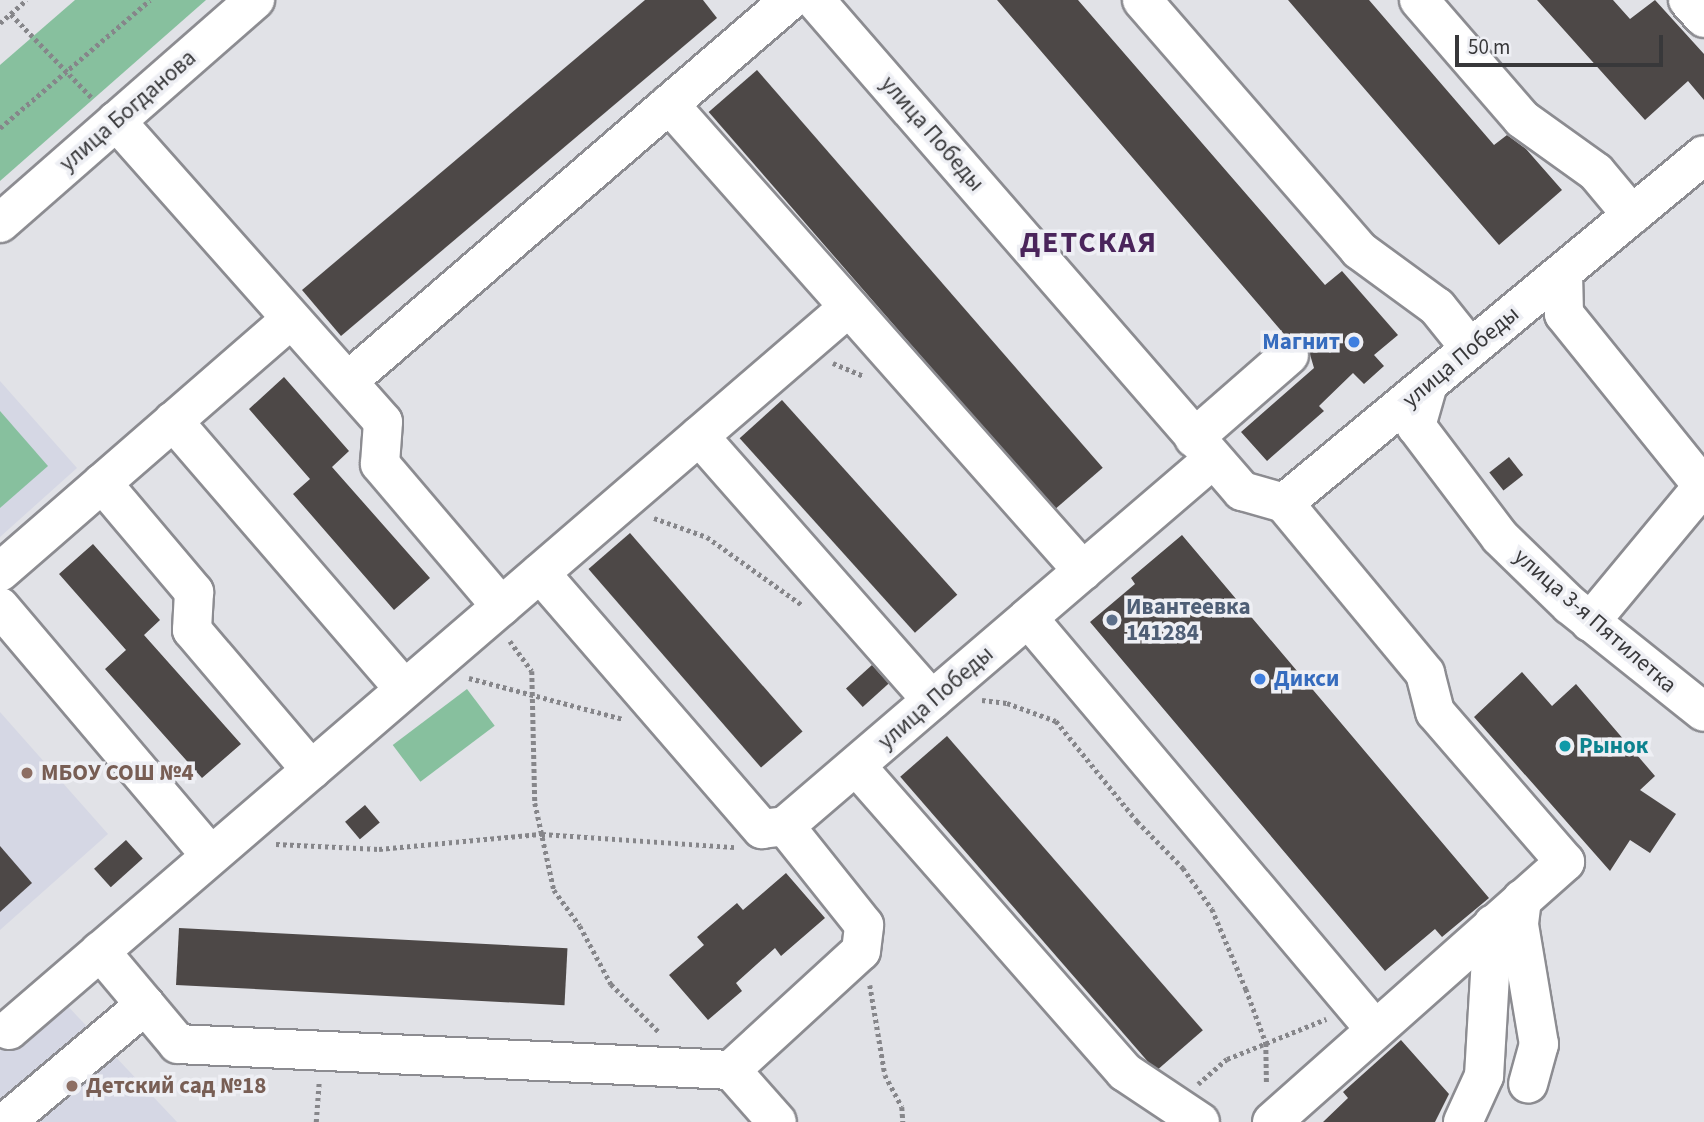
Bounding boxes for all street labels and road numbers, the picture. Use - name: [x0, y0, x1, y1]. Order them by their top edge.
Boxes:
- street label: улица Богданова: [54, 44, 202, 178]
- street label: улица Победы: [874, 71, 990, 197]
- street label: улица Победы: [1397, 300, 1525, 414]
- street label: улица 3-я Пятилетка: [1508, 543, 1682, 699]
- street label: улица Победы: [873, 640, 999, 756]

